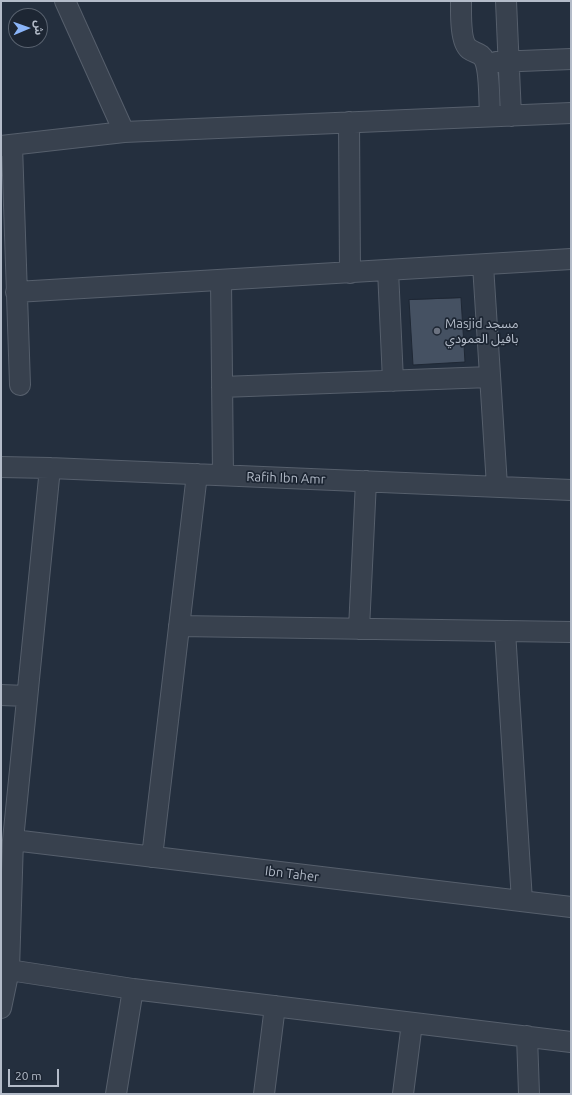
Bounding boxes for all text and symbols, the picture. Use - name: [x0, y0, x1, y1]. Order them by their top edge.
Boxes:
- north arrow: [8, 8, 48, 48]
- text: ش: [33, 20, 45, 35]
- place label: Masjid مسجد بافيل العمودي: [445, 316, 519, 347]
- marker: Masjid مسجد بافيل العمودي: [432, 326, 442, 336]
- street label: Rafih Ibn Amr: [246, 469, 326, 487]
- street label: Ibn Taher: [264, 863, 320, 885]
- scale bar: [10, 1061, 61, 1087]
- text: 20 m: [15, 1069, 42, 1082]

